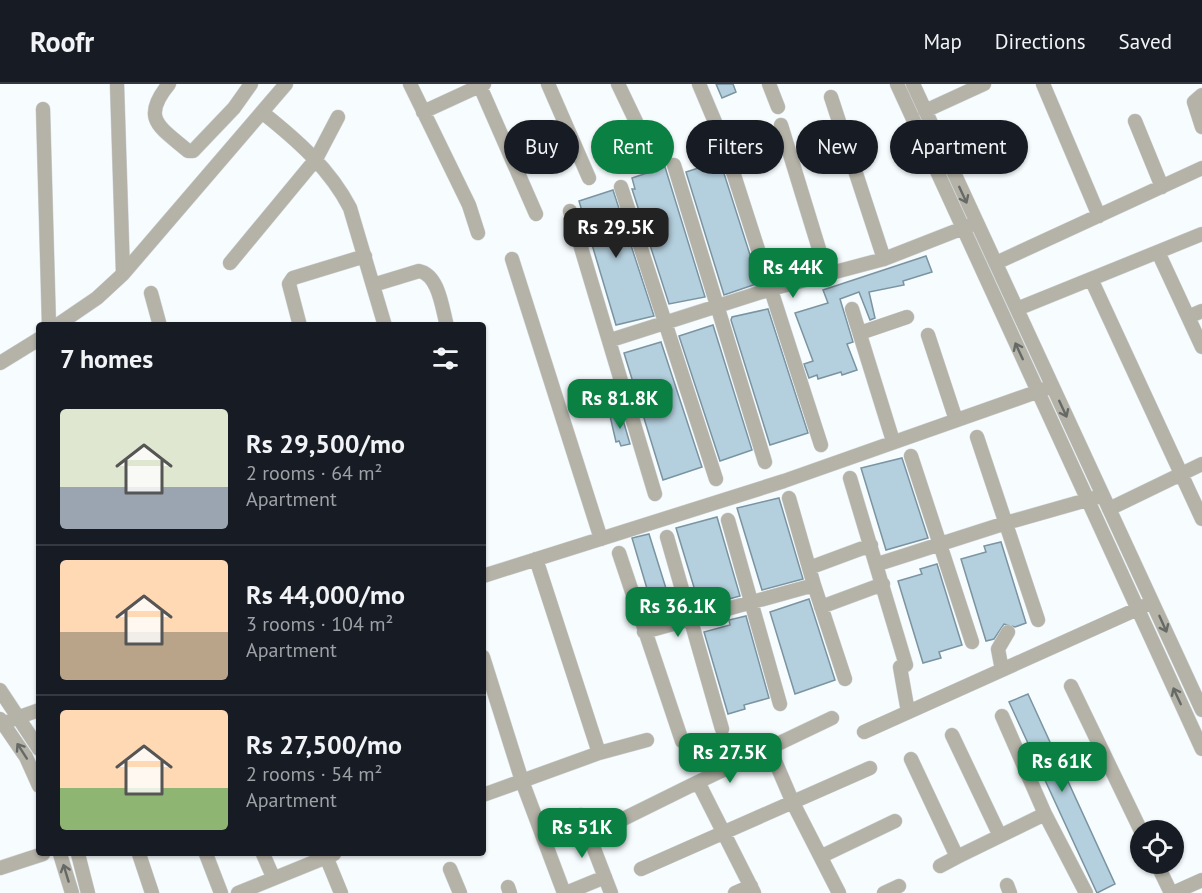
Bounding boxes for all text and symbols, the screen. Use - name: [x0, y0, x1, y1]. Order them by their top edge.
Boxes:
- text: Roofr: [30, 23, 94, 60]
- text: Map: [923, 28, 962, 55]
- text: Directions: [995, 28, 1086, 55]
- text: Saved: [1119, 28, 1172, 55]
- chip: Buy: [504, 120, 579, 174]
- chip: Rent: [591, 120, 674, 174]
- chip: Filters: [686, 120, 784, 174]
- chip: New: [796, 120, 878, 174]
- chip: Apartment: [890, 120, 1028, 174]
- one-way arrow: [958, 185, 969, 203]
- pin: Rs 29.5K: [554, 208, 678, 259]
- text: Rs 29.5K: [578, 214, 654, 240]
- pin: Rs 44K: [744, 248, 842, 299]
- text: Rs 44K: [763, 254, 823, 280]
- text: 7 homes: [60, 342, 153, 375]
- icon: filters: [429, 342, 462, 375]
- one-way arrow: [1013, 343, 1025, 361]
- pin: Rs 81.8K: [558, 379, 682, 430]
- text: Rs 81.8K: [582, 385, 658, 411]
- one-way arrow: [1058, 400, 1070, 418]
- text: Rs 29,500/mo: [246, 427, 405, 460]
- icon: home: [108, 433, 180, 505]
- text: 2 rooms · 64 m²: [246, 460, 382, 486]
- text: Apartment: [246, 486, 337, 512]
- text: Rs 44,000/mo: [246, 578, 405, 611]
- icon: home: [108, 584, 180, 656]
- pin: Rs 36.1K: [616, 587, 740, 638]
- text: Rs 36.1K: [640, 593, 716, 619]
- text: 3 rooms · 104 m²: [246, 611, 393, 637]
- one-way arrow: [1158, 615, 1170, 633]
- text: Apartment: [246, 637, 337, 663]
- one-way arrow: [1171, 688, 1183, 706]
- text: Rs 27,500/mo: [246, 728, 402, 761]
- pin: Rs 27.5K: [668, 733, 792, 784]
- icon: home: [108, 734, 180, 806]
- text: Rs 27.5K: [693, 739, 767, 765]
- pin: Rs 61K: [1013, 742, 1111, 793]
- one-way arrow: [16, 743, 28, 760]
- text: Rs 61K: [1032, 748, 1092, 774]
- text: 2 rooms · 54 m²: [246, 761, 382, 787]
- text: Apartment: [246, 787, 337, 813]
- pin: Rs 51K: [533, 808, 631, 859]
- text: Rs 51K: [552, 814, 612, 840]
- map controls: [1130, 820, 1184, 874]
- button: locate: [1130, 820, 1184, 874]
- one-way arrow: [60, 864, 71, 883]

